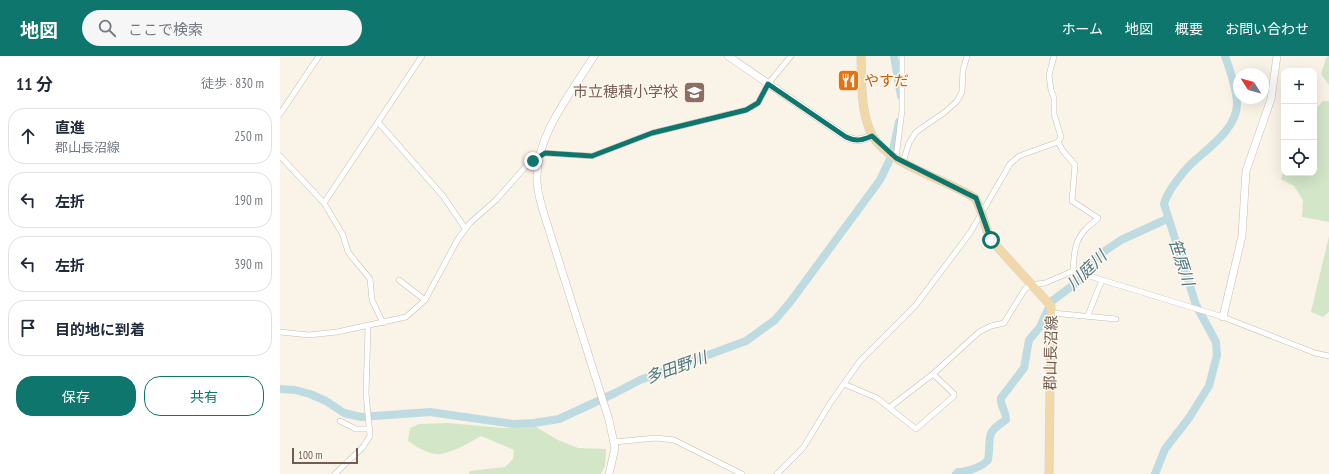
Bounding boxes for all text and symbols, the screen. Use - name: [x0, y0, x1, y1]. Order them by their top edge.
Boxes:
- search box: [82, 10, 362, 46]
- icon: search: [96, 17, 118, 39]
- text: 地図: [20, 18, 58, 42]
- text: ここで検索: [128, 20, 203, 39]
- text: ホーム: [1061, 20, 1103, 38]
- text: 地図: [1125, 20, 1153, 38]
- text: 概要: [1175, 20, 1203, 38]
- text: お問い合わせ: [1225, 20, 1309, 38]
- restaurant icon: やすだ: [835, 68, 861, 94]
- north arrow: [1233, 68, 1269, 104]
- map controls: [1281, 68, 1317, 176]
- button: +: [1281, 68, 1317, 104]
- place label: やすだ: [864, 71, 909, 90]
- text: 11 分: [16, 73, 53, 95]
- text: 徒歩 · 830 m: [201, 75, 264, 92]
- school or university icon: 市立穂積小学校: [681, 79, 707, 105]
- place label: 市立穂積小学校: [573, 82, 678, 101]
- button: −: [1281, 104, 1317, 140]
- text: 直進: [55, 118, 85, 137]
- icon: ahead: [17, 125, 39, 147]
- text: 250 m: [234, 128, 263, 145]
- text: 郡山長沼線: [55, 139, 120, 156]
- button: locate: [1281, 140, 1317, 176]
- route end: [524, 152, 542, 170]
- icon: left: [17, 189, 39, 211]
- text: 左折: [55, 192, 85, 211]
- text: 190 m: [234, 192, 263, 209]
- route start: [982, 231, 1000, 249]
- water label: 笹原川: [1165, 236, 1200, 290]
- water label: 川庭川: [1062, 245, 1112, 294]
- icon: left: [17, 253, 39, 275]
- text: 左折: [55, 256, 85, 275]
- text: 390 m: [234, 256, 263, 273]
- street label: 郡山長沼線: [1040, 315, 1061, 391]
- icon: arrive: [17, 317, 39, 339]
- text: 目的地に到着: [55, 320, 145, 339]
- water label: 多田野川: [643, 346, 711, 387]
- button: 保存: [16, 376, 136, 416]
- button: 共有: [144, 376, 264, 416]
- scale bar: [292, 446, 358, 465]
- text: 100 m: [298, 448, 322, 462]

